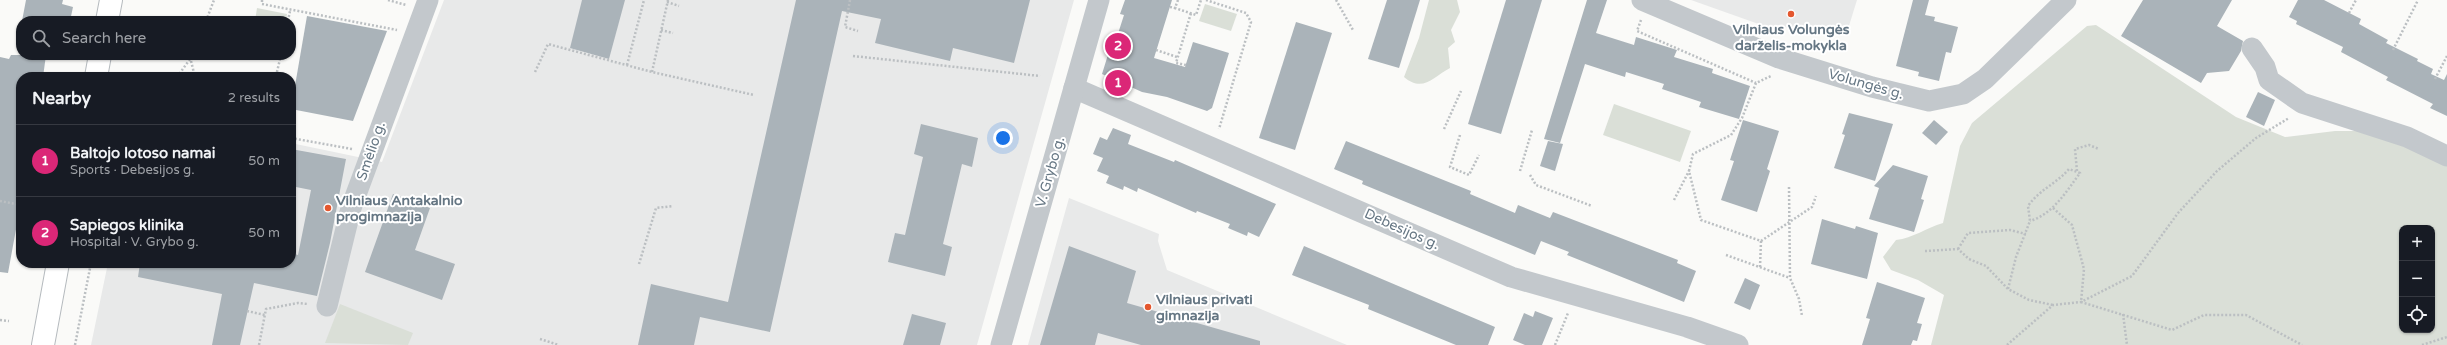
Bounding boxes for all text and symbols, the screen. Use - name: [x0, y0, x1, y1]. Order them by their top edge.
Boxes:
- marker: Vilniaus Volungės darželis-mokykla: [1786, 9, 1796, 19]
- search box: [16, 16, 296, 60]
- place label: Vilniaus Volungės darželis-mokykla: [1733, 21, 1850, 54]
- icon: search: [30, 27, 52, 49]
- text: Search here: [62, 29, 146, 47]
- pin: 2: [1105, 31, 1131, 61]
- street label: Volungės g.: [1826, 65, 1906, 103]
- pin: 1: [1105, 68, 1131, 98]
- text: Nearby: [32, 88, 91, 109]
- text: 2 results: [228, 90, 280, 106]
- street label: Smėlio g.: [353, 119, 389, 183]
- your location: [993, 128, 1013, 148]
- street label: V. Grybo g.: [1032, 135, 1068, 209]
- text: Baltojo lotoso namai: [70, 144, 215, 162]
- text: 1: [41, 153, 49, 169]
- text: 50 m: [248, 153, 280, 169]
- text: Sports · Debesijos g.: [70, 162, 195, 178]
- place label: Vilniaus Antakalnio progimnazija: [336, 192, 463, 225]
- marker: Vilniaus Antakalnio progimnazija: [323, 203, 333, 213]
- street label: Debesijos g.: [1362, 205, 1442, 253]
- text: Sapiegos klinika: [70, 216, 184, 234]
- text: 2: [41, 225, 49, 241]
- text: 50 m: [248, 225, 280, 241]
- map controls: [2399, 225, 2435, 333]
- button: +: [2399, 225, 2435, 261]
- text: Hospital · V. Grybo g.: [70, 234, 199, 250]
- button: −: [2399, 261, 2435, 297]
- place label: Vilniaus privati gimnazija: [1156, 291, 1253, 324]
- button: locate: [2399, 297, 2435, 333]
- marker: Vilniaus privati gimnazija: [1143, 302, 1153, 312]

